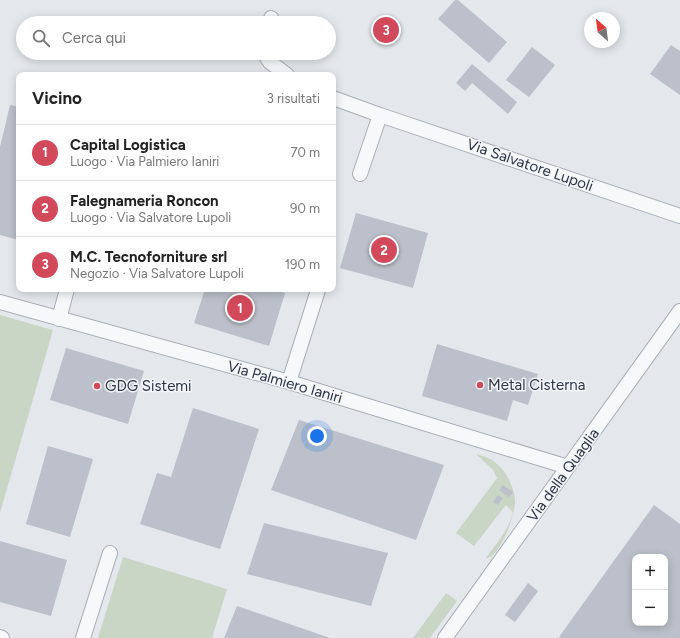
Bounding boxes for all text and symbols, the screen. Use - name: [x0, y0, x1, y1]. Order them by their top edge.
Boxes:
- north arrow: [584, 12, 620, 48]
- pin: 3: [373, 15, 399, 45]
- search box: [16, 16, 336, 60]
- icon: search: [30, 27, 52, 49]
- text: Cerca qui: [62, 29, 126, 47]
- text: Vicino: [32, 88, 82, 108]
- text: 3 risultati: [267, 91, 320, 106]
- street label: Via Salvatore Lupoli: [464, 135, 596, 195]
- text: Capital Logistica: [70, 136, 186, 154]
- text: 1: [42, 145, 48, 160]
- text: 70 m: [290, 145, 320, 160]
- text: Luogo · Via Palmiero Ianiri: [70, 154, 219, 169]
- text: Falegnameria Roncon: [70, 192, 219, 210]
- text: 2: [41, 201, 49, 216]
- text: 90 m: [290, 201, 320, 216]
- text: Luogo · Via Salvatore Lupoli: [70, 210, 231, 225]
- pin: 2: [371, 235, 397, 265]
- text: M.C. Tecnoforniture srl: [70, 248, 227, 266]
- text: 3: [41, 257, 49, 272]
- text: 190 m: [285, 257, 320, 272]
- text: Negozio · Via Salvatore Lupoli: [70, 266, 244, 281]
- pin: 1: [227, 293, 253, 323]
- street label: Via Palmiero Ianiri: [225, 357, 345, 407]
- place label: Metal Cisterna: [488, 376, 585, 394]
- place label: GDG Sistemi: [105, 377, 192, 395]
- marker: Metal Cisterna: [475, 380, 485, 390]
- marker: GDG Sistemi: [92, 381, 102, 391]
- street label: Via della Quaglia: [523, 425, 603, 525]
- your location: [307, 426, 327, 446]
- map controls: [632, 554, 668, 626]
- button: +: [632, 554, 668, 590]
- button: −: [632, 590, 668, 626]

